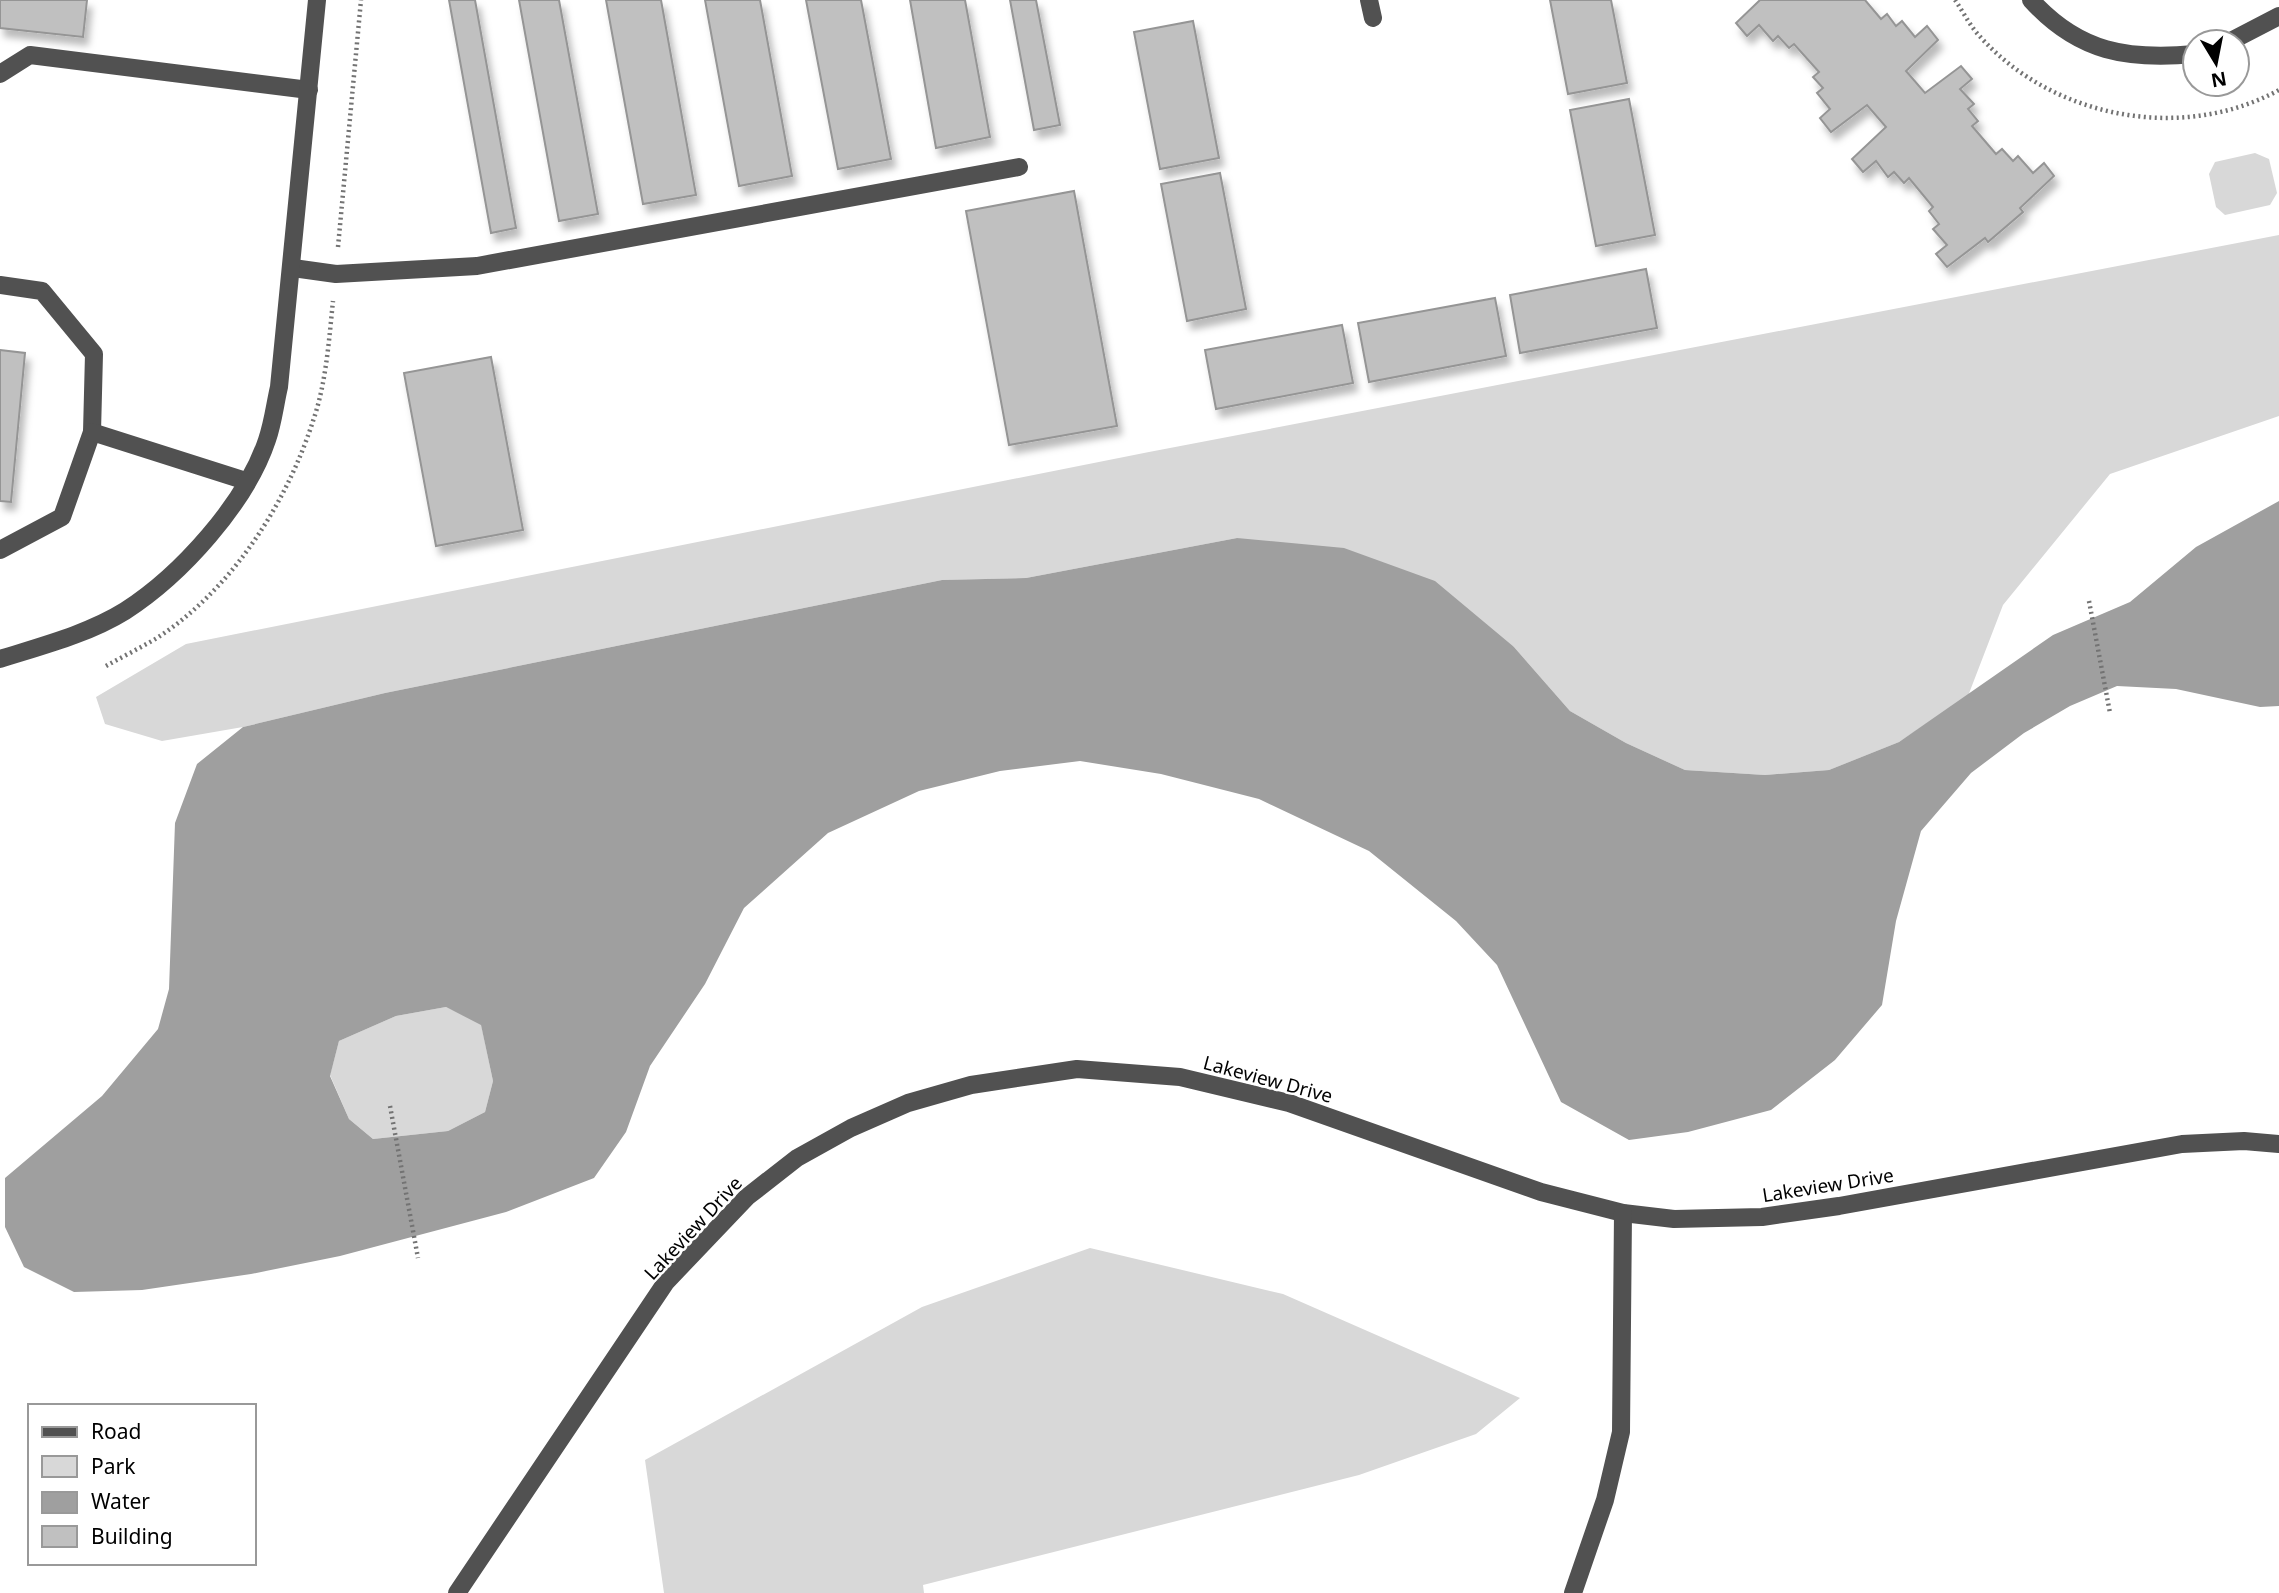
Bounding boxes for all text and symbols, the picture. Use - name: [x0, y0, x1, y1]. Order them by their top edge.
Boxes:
- north arrow: [2181, 28, 2251, 98]
- text: N: [2209, 66, 2229, 94]
- street label: Lakeview Drive: [1200, 1049, 1336, 1109]
- street label: Lakeview Drive: [1760, 1162, 1896, 1208]
- street label: Lakeview Drive: [638, 1171, 748, 1285]
- legend: [28, 1404, 256, 1565]
- text: Road: [91, 1417, 141, 1445]
- text: Park: [91, 1452, 136, 1480]
- text: Water: [91, 1487, 150, 1515]
- text: Building: [91, 1522, 173, 1550]

